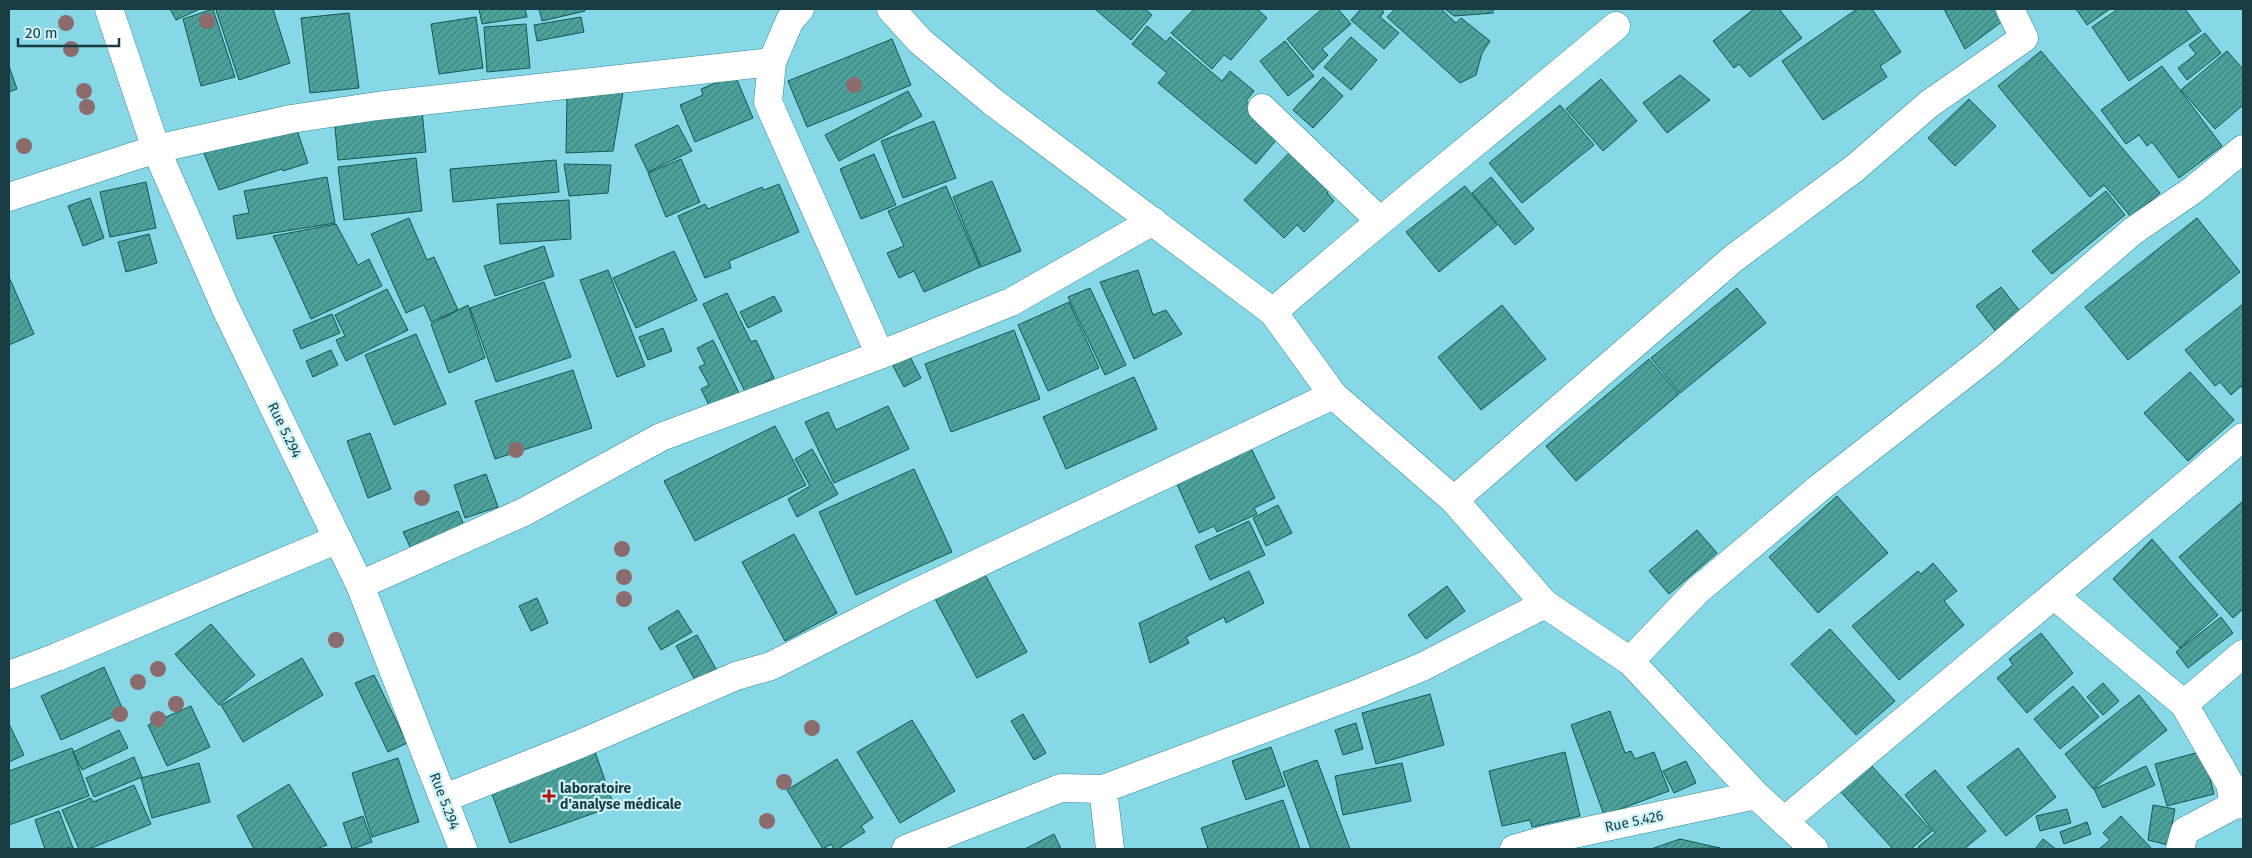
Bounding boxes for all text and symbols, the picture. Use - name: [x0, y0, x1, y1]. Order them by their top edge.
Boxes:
- scale bar: [18, 15, 119, 47]
- text: 20 m: [25, 24, 58, 42]
- street label: Rue 5.294: [264, 400, 306, 461]
- street label: Rue 5.294: [426, 770, 463, 833]
- place label: laboratoire d'analyse médicale: [560, 780, 682, 813]
- marker: laboratoire d'analyse médicale: [542, 789, 556, 803]
- street label: Rue 5.426: [1603, 807, 1665, 836]

